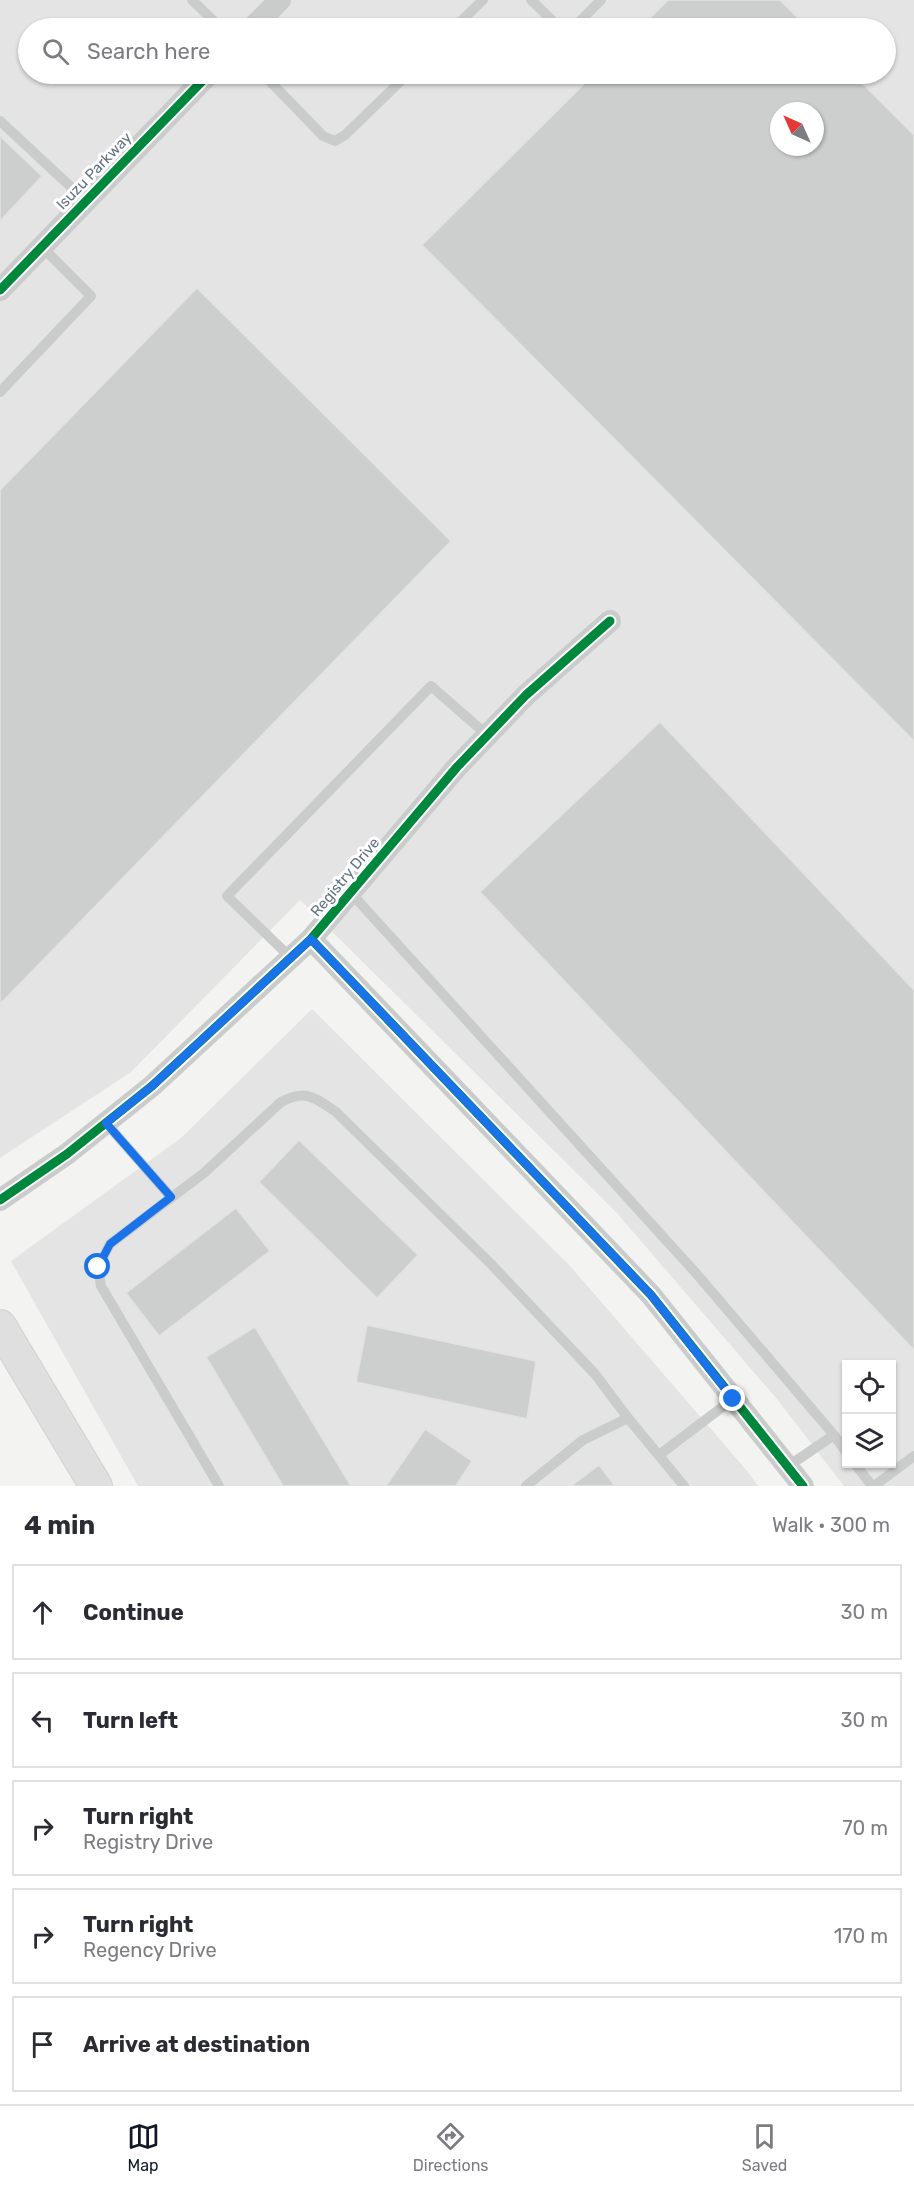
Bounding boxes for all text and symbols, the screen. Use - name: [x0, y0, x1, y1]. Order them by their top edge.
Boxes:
- search box: [18, 18, 896, 84]
- icon: search: [39, 35, 72, 68]
- text: Search here: [87, 38, 210, 65]
- north arrow: [770, 102, 824, 156]
- street label: Isuzu Parkway: [53, 129, 135, 213]
- street label: Registry Drive: [307, 834, 383, 920]
- route start: [84, 1253, 110, 1279]
- map controls: [842, 1360, 896, 1468]
- button: locate: [842, 1360, 896, 1414]
- route end: [719, 1385, 745, 1411]
- button: layers: [842, 1414, 896, 1468]
- text: 4 min: [24, 1510, 95, 1541]
- text: Walk · 300 m: [772, 1513, 890, 1537]
- icon: ahead: [26, 1596, 59, 1629]
- text: Continue: [83, 1599, 184, 1626]
- text: 30 m: [841, 1600, 888, 1624]
- icon: left: [26, 1704, 59, 1737]
- text: Turn left: [83, 1707, 178, 1734]
- text: 30 m: [841, 1708, 888, 1732]
- text: Turn right: [83, 1803, 193, 1830]
- icon: right: [26, 1812, 59, 1845]
- text: 70 m: [842, 1816, 888, 1840]
- text: Registry Drive: [83, 1830, 213, 1854]
- text: Turn right: [83, 1911, 193, 1938]
- icon: right: [26, 1920, 59, 1953]
- text: 170 m: [834, 1924, 888, 1948]
- text: Regency Drive: [83, 1938, 217, 1962]
- icon: arrive: [26, 2028, 59, 2061]
- text: Arrive at destination: [83, 2031, 310, 2058]
- tab: Map: [127, 2120, 160, 2175]
- tab: Directions: [413, 2120, 489, 2175]
- tab: Saved: [742, 2120, 787, 2175]

